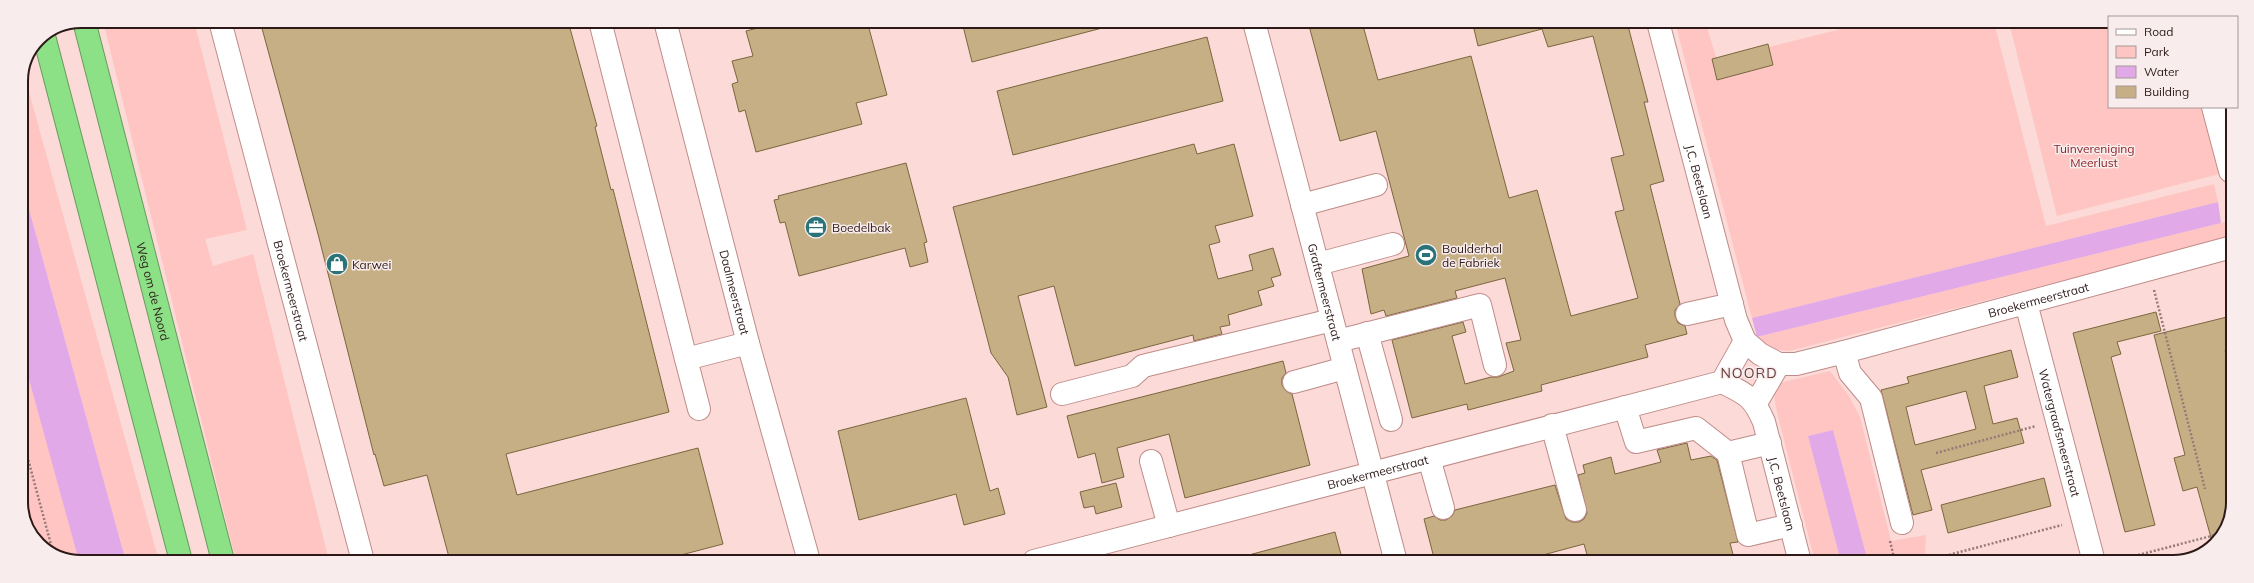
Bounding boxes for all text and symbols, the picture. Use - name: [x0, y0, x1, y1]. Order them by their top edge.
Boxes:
- legend: [2108, 16, 2238, 108]
- text: Road: [2144, 24, 2173, 39]
- text: Park: [2144, 44, 2170, 59]
- text: Water: [2144, 64, 2180, 79]
- text: Building: [2144, 84, 2189, 99]
- park label: Tuinvereniging Meerlust: [2054, 141, 2135, 170]
- street label: J.C. Beetslaan: [1683, 143, 1717, 220]
- office icon: Boedelbak: [803, 214, 829, 240]
- place label: Boedelbak: [832, 220, 892, 235]
- street label: Broekermeerstraat: [271, 239, 312, 343]
- street label: Weg om de Noord: [134, 240, 173, 342]
- place label: Boulderhal de Fabriek: [1442, 241, 1502, 270]
- street label: Graftermeerstraat: [1305, 242, 1345, 342]
- sports icon: Boulderhal de Fabriek: [1413, 242, 1439, 268]
- street label: Daalmeerstraat: [717, 248, 753, 336]
- shop icon: Karwei: [324, 251, 350, 277]
- place label: Karwei: [352, 257, 391, 272]
- street label: Broekermeerstraat: [1986, 279, 2090, 320]
- district label: NOORD: [1720, 364, 1778, 382]
- street label: Watergraafsmeerstraat: [2036, 367, 2084, 498]
- street label: Broekermeerstraat: [1326, 451, 1430, 492]
- street label: J.C. Beetslaan: [1766, 455, 1799, 532]

